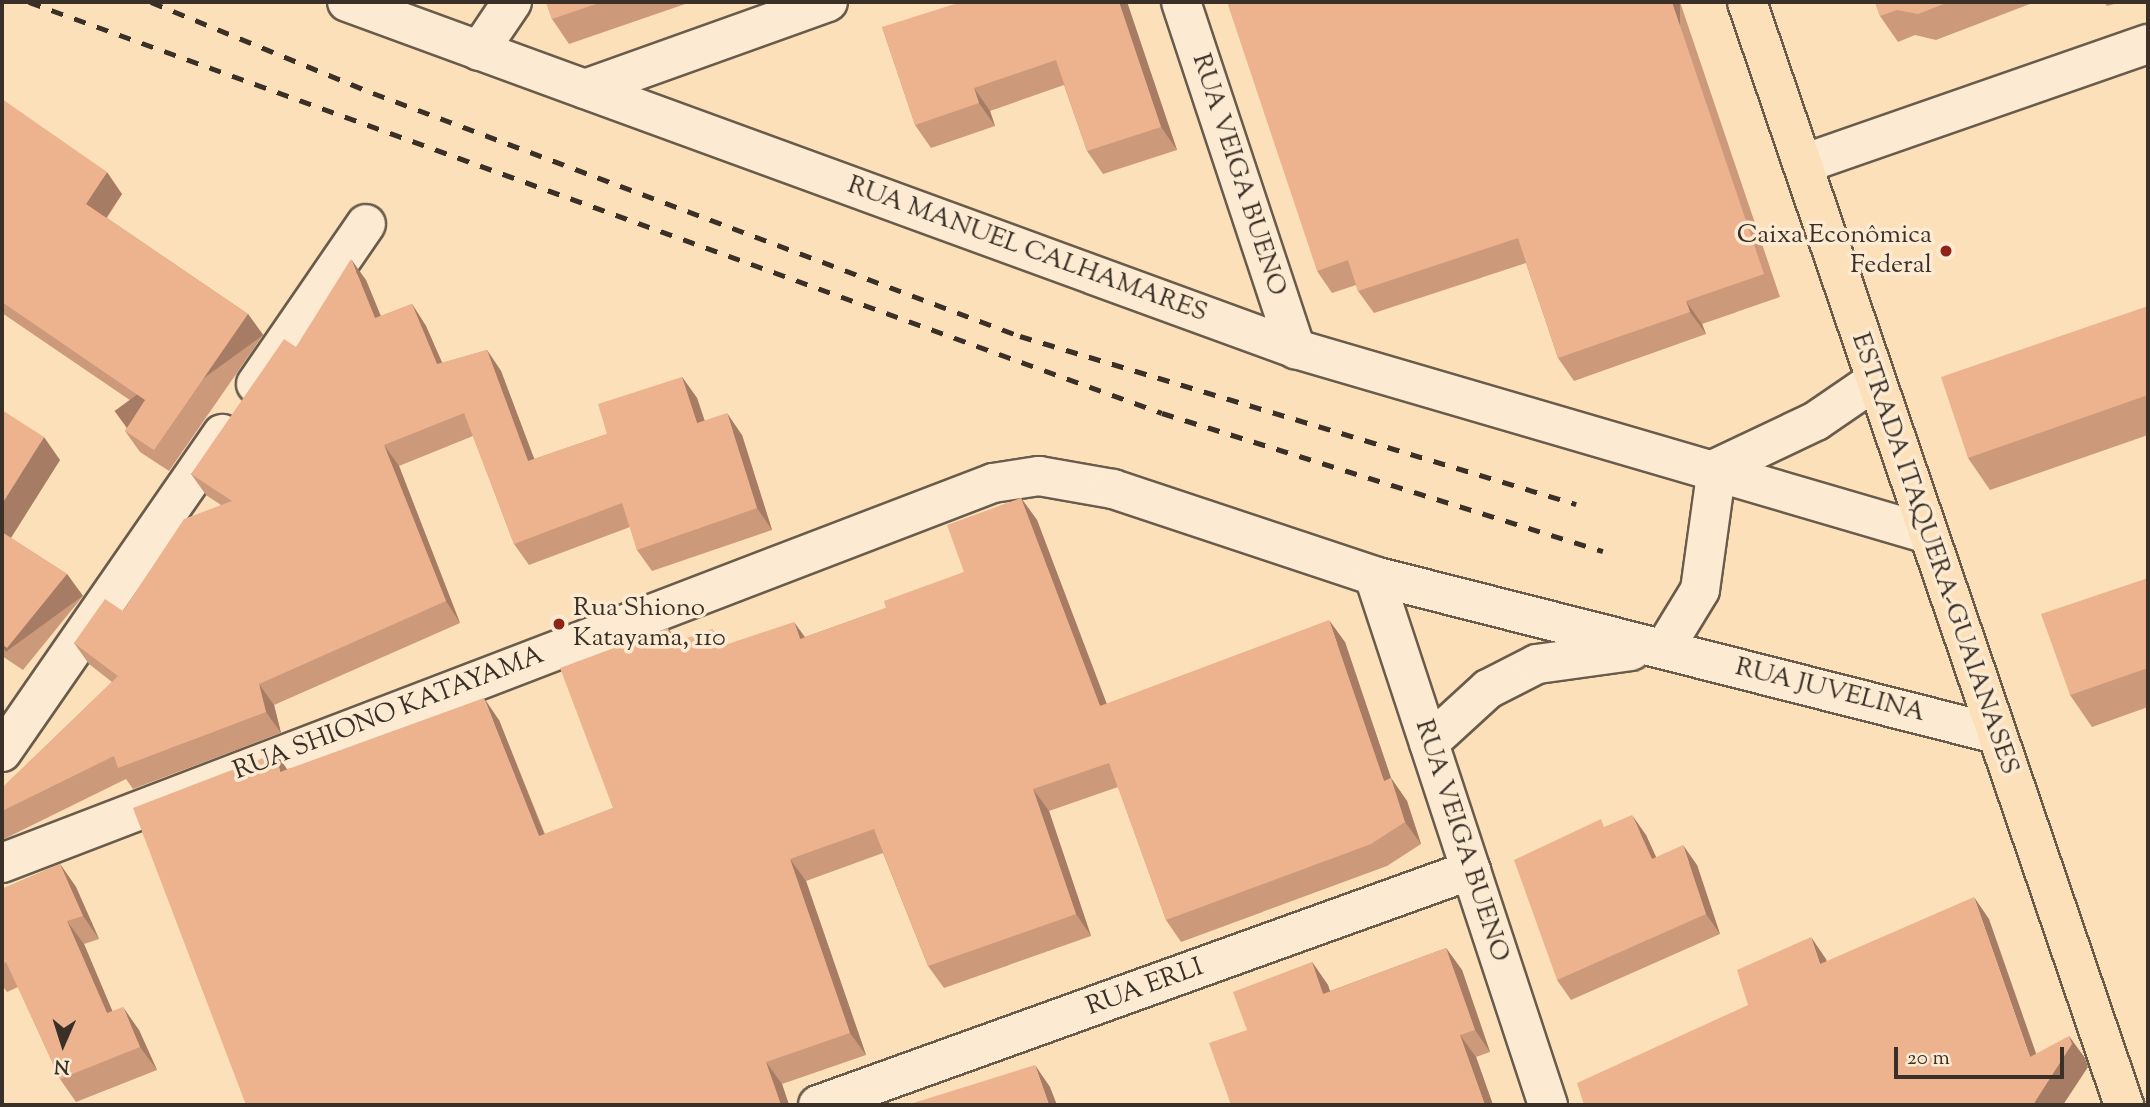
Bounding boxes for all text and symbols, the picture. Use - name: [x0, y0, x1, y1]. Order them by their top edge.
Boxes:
- street label: RUA VEIGA BUENO: [1184, 50, 1292, 300]
- street label: RUA MANUEL CALHAMARES: [843, 170, 1211, 330]
- place label: Caixa Econômica Federal: [1737, 220, 1932, 282]
- marker: Caixa Econômica Federal: [1938, 243, 1954, 259]
- street label: ESTRADA ITAQUERA-GUAIANASES: [1844, 329, 2024, 779]
- place label: Rua Shiono Katayama, 110: [573, 593, 726, 654]
- marker: Rua Shiono Katayama, 110: [551, 616, 567, 632]
- street label: RUA SHIONO KATAYAMA: [229, 640, 549, 788]
- street label: RUA JUVELINA: [1732, 652, 1928, 730]
- street label: RUA VEIGA BUENO: [1407, 716, 1515, 966]
- street label: RUA ERLI: [1082, 952, 1208, 1024]
- north arrow: [28, 1009, 98, 1079]
- scale bar: [1898, 1034, 2068, 1078]
- text: 20 m: [1907, 1044, 1950, 1074]
- text: N: [54, 1052, 70, 1079]

